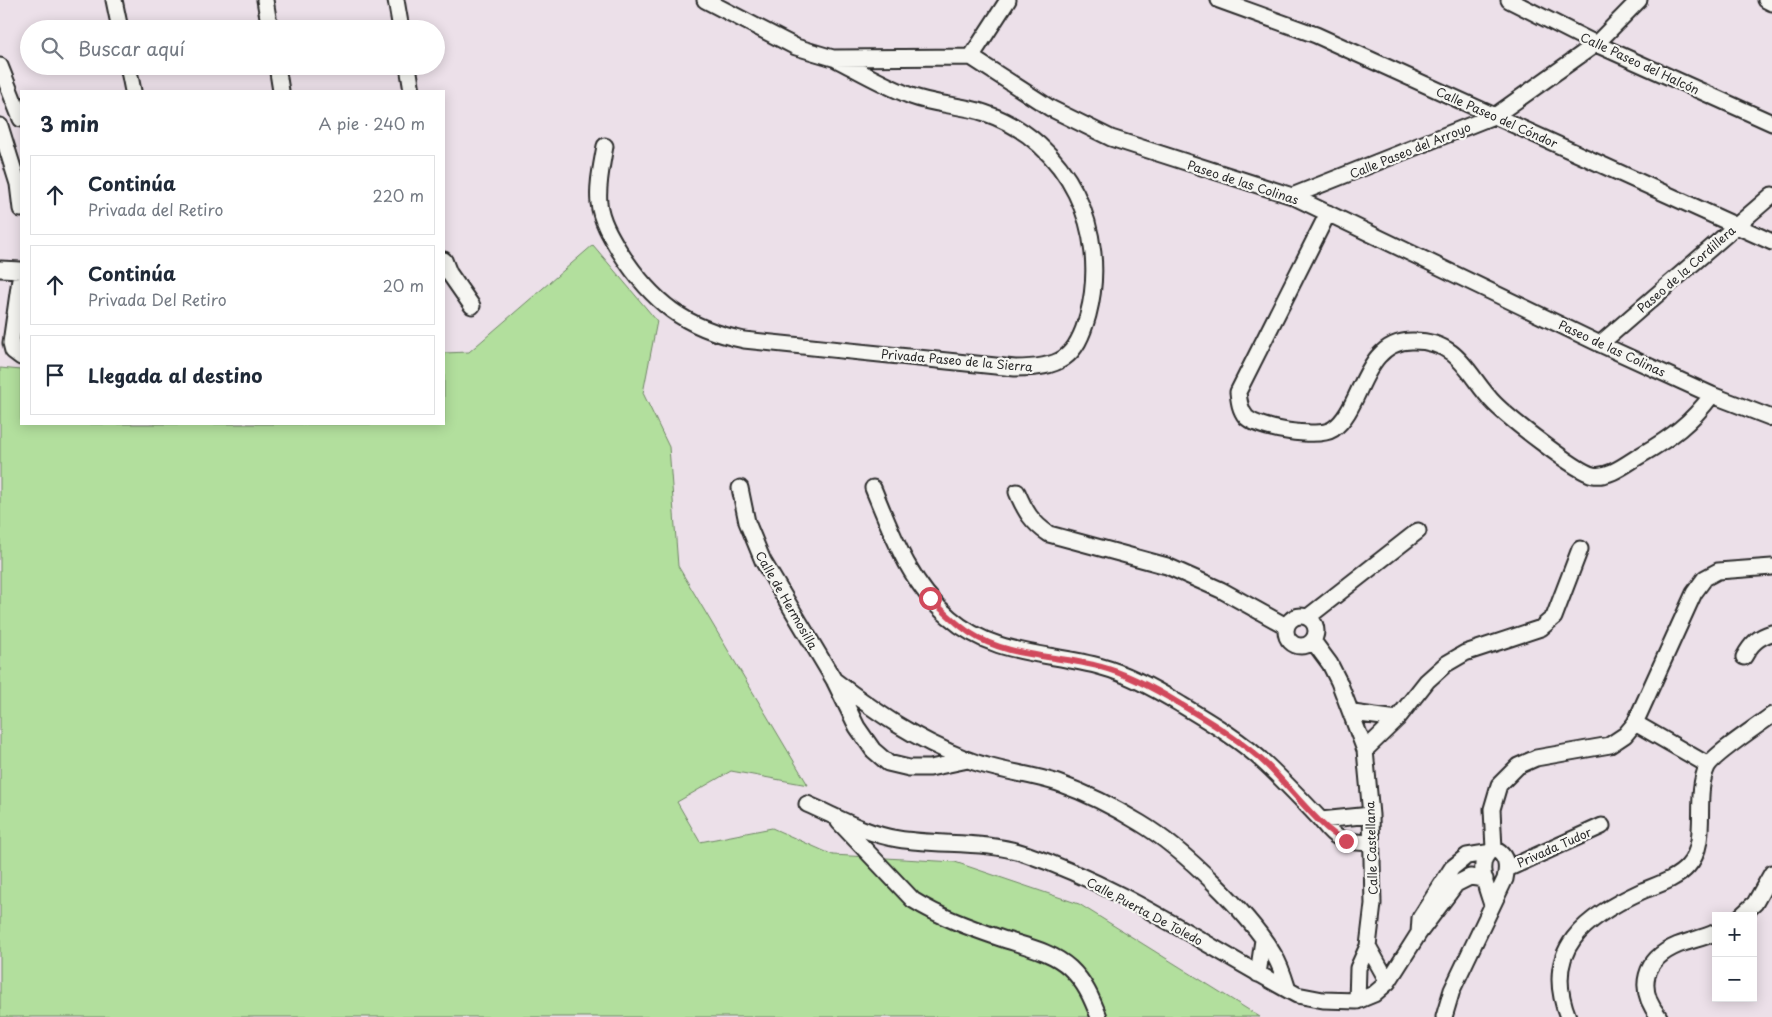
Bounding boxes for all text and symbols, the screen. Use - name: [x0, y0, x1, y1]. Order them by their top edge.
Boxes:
- search box: [20, 20, 445, 75]
- street label: Calle Paseo del Halcón: [1578, 28, 1702, 98]
- icon: search: [38, 34, 66, 62]
- text: Buscar aquí: [78, 34, 185, 62]
- street label: Calle Paseo del Cóndor: [1433, 82, 1561, 152]
- text: 3 min: [40, 107, 99, 139]
- text: A pie · 240 m: [318, 111, 425, 135]
- street label: Calle Paseo del Arroyo: [1347, 117, 1474, 183]
- street label: Paseo de las Colinas: [1185, 155, 1302, 209]
- text: Continúa: [88, 169, 176, 197]
- icon: ahead: [41, 181, 69, 209]
- text: 220 m: [373, 183, 424, 207]
- text: Privada del Retiro: [88, 197, 223, 221]
- street label: Paseo de la Cordillera: [1633, 221, 1740, 317]
- text: Continúa: [88, 259, 176, 287]
- icon: ahead: [41, 271, 69, 299]
- text: 20 m: [383, 273, 424, 297]
- text: Privada Del Retiro: [88, 287, 227, 311]
- street label: Paseo de las Colinas: [1555, 315, 1669, 381]
- street label: Privada Paseo de la Sierra: [880, 344, 1034, 376]
- icon: arrive: [41, 361, 69, 389]
- text: Llegada al destino: [88, 361, 262, 389]
- street label: Calle de Hermosilla: [752, 548, 823, 653]
- route start: [919, 587, 942, 610]
- street label: Calle Castellana: [1360, 800, 1382, 895]
- street label: Privada Tudor: [1514, 822, 1595, 871]
- route end: [1335, 830, 1358, 853]
- street label: Calle Puerta De Toledo: [1084, 873, 1207, 949]
- map controls: [1712, 912, 1757, 1002]
- button: +: [1712, 912, 1757, 957]
- button: −: [1712, 957, 1757, 1002]

